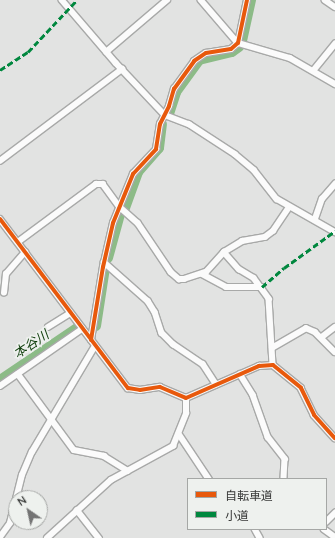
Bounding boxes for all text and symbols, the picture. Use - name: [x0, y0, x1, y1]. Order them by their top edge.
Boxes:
- water label: 本谷川: [10, 327, 52, 361]
- legend: [187, 478, 327, 530]
- text: 自転車道: [225, 488, 273, 503]
- north arrow: [8, 490, 48, 530]
- text: N: [15, 493, 29, 509]
- text: 小道: [225, 508, 249, 523]

